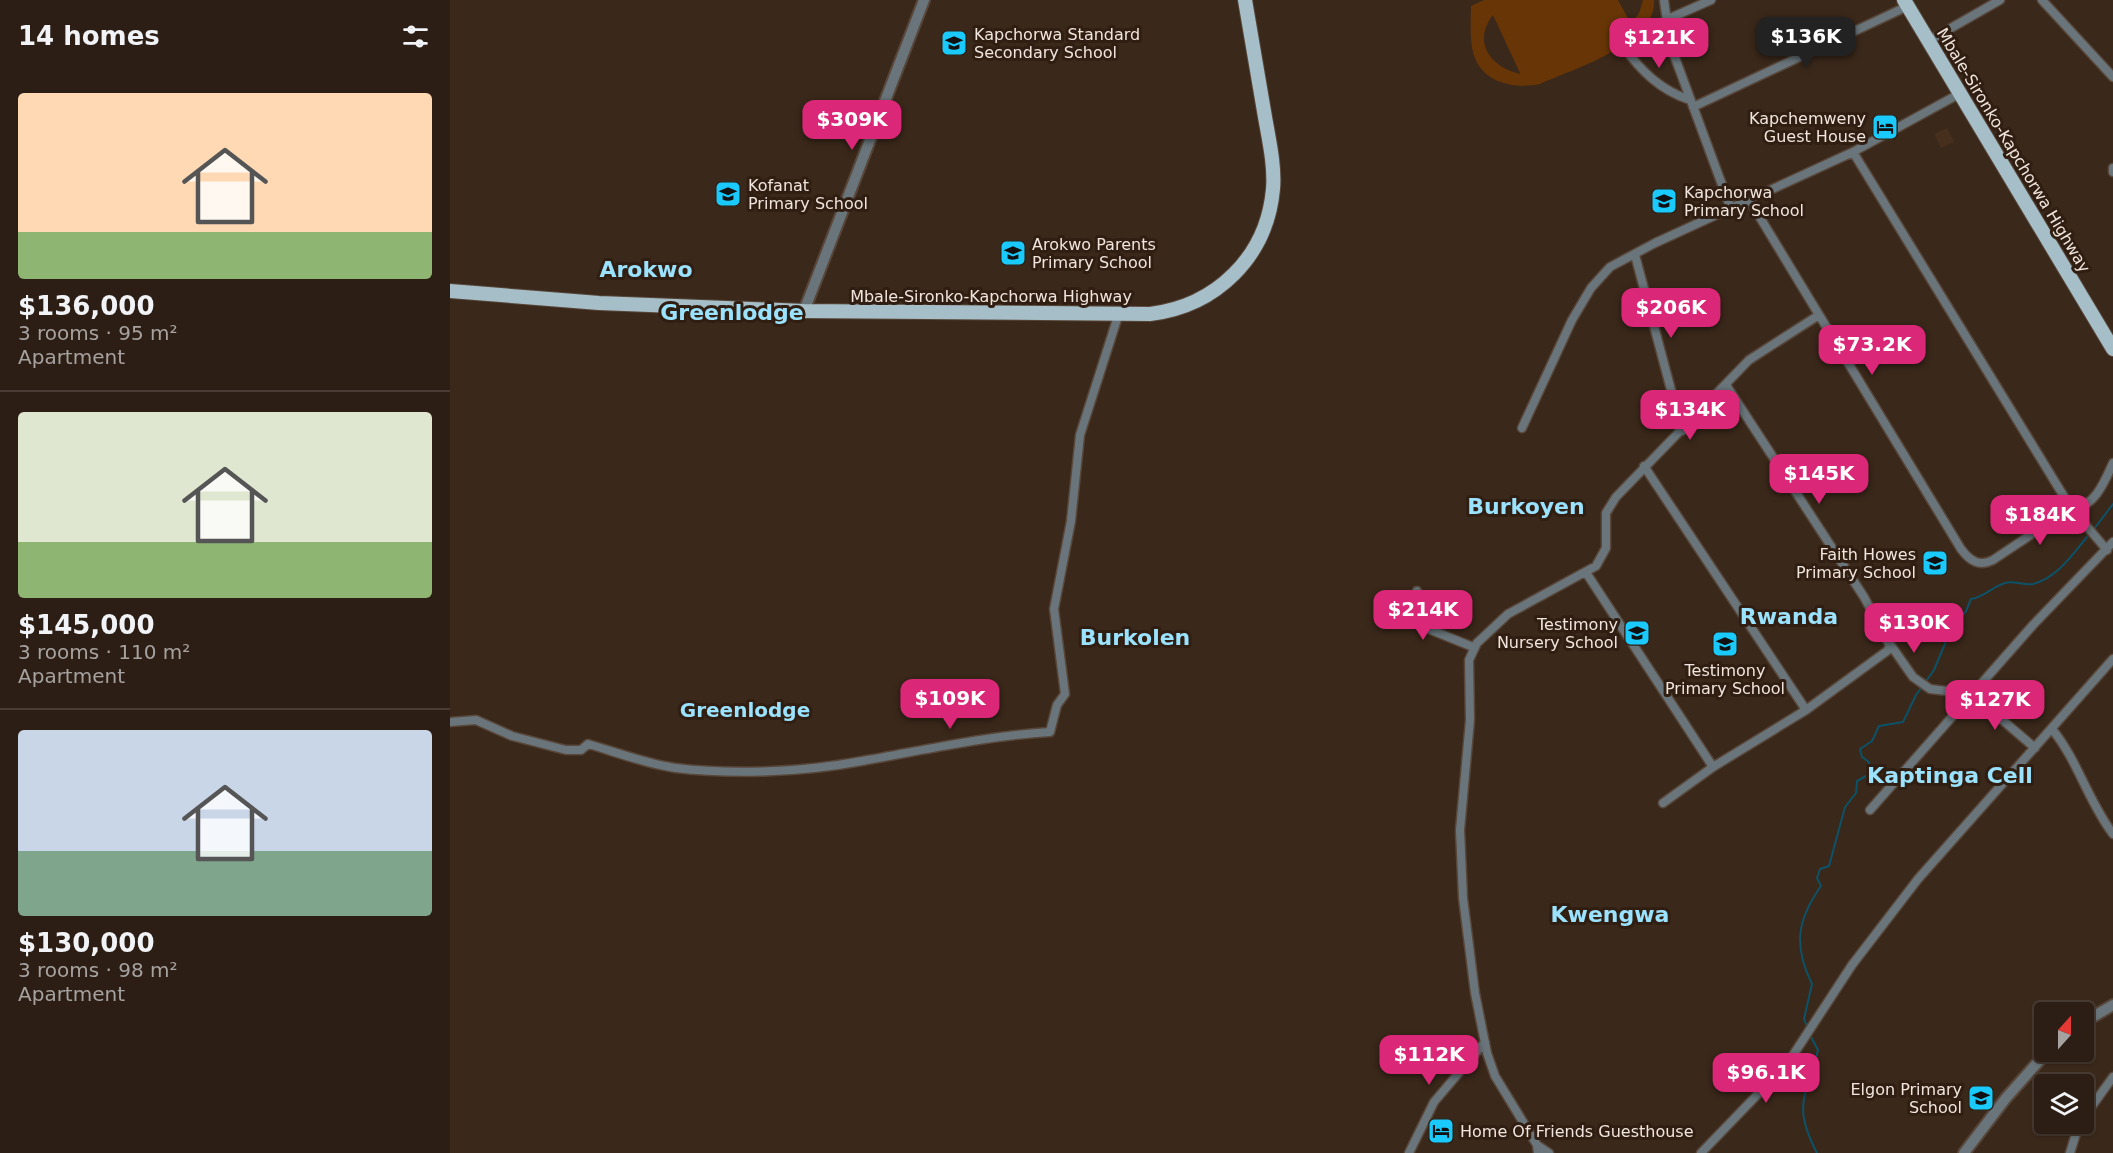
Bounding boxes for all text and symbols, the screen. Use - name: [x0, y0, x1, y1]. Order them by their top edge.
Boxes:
- pin: $136K: [1764, 17, 1848, 68]
- pin: $121K: [1617, 18, 1701, 69]
- icon: filters: [399, 20, 432, 53]
- text: 14 homes: [18, 21, 160, 51]
- text: $136K: [1770, 24, 1842, 48]
- place label: Kapchorwa Standard Secondary School: [974, 25, 1140, 62]
- text: $121K: [1623, 25, 1695, 49]
- street label: Mbale-Sironko-Kapchorwa Highway: [1933, 25, 2094, 276]
- school or university icon: Kapchorwa Standard Secondary School: [939, 28, 969, 58]
- pin: $309K: [810, 100, 894, 151]
- text: $309K: [816, 107, 888, 131]
- place label: Kapchemweny Guest House: [1749, 109, 1866, 146]
- hotel icon: Kapchemweny Guest House: [1870, 112, 1900, 142]
- icon: home: [171, 132, 279, 240]
- place label: Kofanat Primary School: [748, 176, 868, 213]
- school or university icon: Kofanat Primary School: [713, 179, 743, 209]
- place label: Kapchorwa Primary School: [1684, 183, 1804, 220]
- school or university icon: Kapchorwa Primary School: [1649, 186, 1679, 216]
- place label: Arokwo Parents Primary School: [1032, 235, 1156, 272]
- school or university icon: Arokwo Parents Primary School: [998, 238, 1028, 268]
- district label: Arokwo: [599, 257, 693, 282]
- street label: Mbale-Sironko-Kapchorwa Highway: [850, 287, 1132, 306]
- pin: $206K: [1629, 288, 1713, 339]
- text: $136,000: [18, 291, 155, 321]
- text: $206K: [1635, 295, 1707, 319]
- district label: Greenlodge: [660, 300, 804, 325]
- text: 3 rooms · 95 m²: [18, 321, 178, 345]
- pin: $73.2K: [1823, 325, 1921, 376]
- text: $73.2K: [1833, 332, 1911, 356]
- text: Apartment: [18, 345, 125, 369]
- pin: $134K: [1648, 390, 1732, 441]
- text: $134K: [1654, 397, 1726, 421]
- icon: home: [171, 451, 279, 559]
- pin: $145K: [1777, 454, 1861, 505]
- text: $145K: [1783, 461, 1855, 485]
- district label: Burkoyen: [1467, 494, 1585, 519]
- pin: $184K: [1998, 495, 2082, 546]
- text: $184K: [2004, 502, 2076, 526]
- place label: Faith Howes Primary School: [1796, 545, 1916, 582]
- school or university icon: Faith Howes Primary School: [1920, 548, 1950, 578]
- pin: $214K: [1381, 590, 1465, 641]
- text: $214K: [1387, 597, 1459, 621]
- pin: $130K: [1872, 603, 1956, 654]
- district label: Rwanda: [1740, 604, 1838, 629]
- text: $145,000: [18, 610, 155, 640]
- text: $130K: [1878, 610, 1950, 634]
- place label: Testimony Nursery School: [1497, 615, 1618, 652]
- school or university icon: Testimony Nursery School: [1622, 618, 1652, 648]
- district label: Burkolen: [1080, 625, 1190, 650]
- school or university icon: Testimony Primary School: [1710, 629, 1740, 659]
- text: 3 rooms · 110 m²: [18, 640, 190, 664]
- place label: Testimony Primary School: [1665, 661, 1785, 698]
- text: Apartment: [18, 664, 125, 688]
- pin: $109K: [908, 679, 992, 730]
- pin: $127K: [1953, 680, 2037, 731]
- text: $109K: [914, 686, 986, 710]
- text: $127K: [1959, 687, 2031, 711]
- district label: Greenlodge: [680, 698, 810, 722]
- district label: Kaptinga Cell: [1867, 763, 2033, 788]
- icon: home: [171, 769, 279, 877]
- district label: Kwengwa: [1551, 902, 1669, 927]
- text: $130,000: [18, 928, 155, 958]
- text: 3 rooms · 98 m²: [18, 958, 178, 982]
- text: Apartment: [18, 982, 125, 1006]
- north arrow: [2034, 1002, 2094, 1062]
- map controls: [2034, 1002, 2094, 1134]
- pin: $112K: [1387, 1035, 1471, 1086]
- text: $112K: [1393, 1042, 1465, 1066]
- pin: $96.1K: [1717, 1053, 1815, 1104]
- text: $96.1K: [1727, 1060, 1805, 1084]
- button: layers: [2034, 1074, 2094, 1134]
- place label: Elgon Primary School: [1850, 1080, 1962, 1117]
- school or university icon: Elgon Primary School: [1966, 1083, 1996, 1113]
- hotel icon: Home Of Friends Guesthouse: [1426, 1116, 1456, 1146]
- place label: Home Of Friends Guesthouse: [1460, 1122, 1694, 1141]

